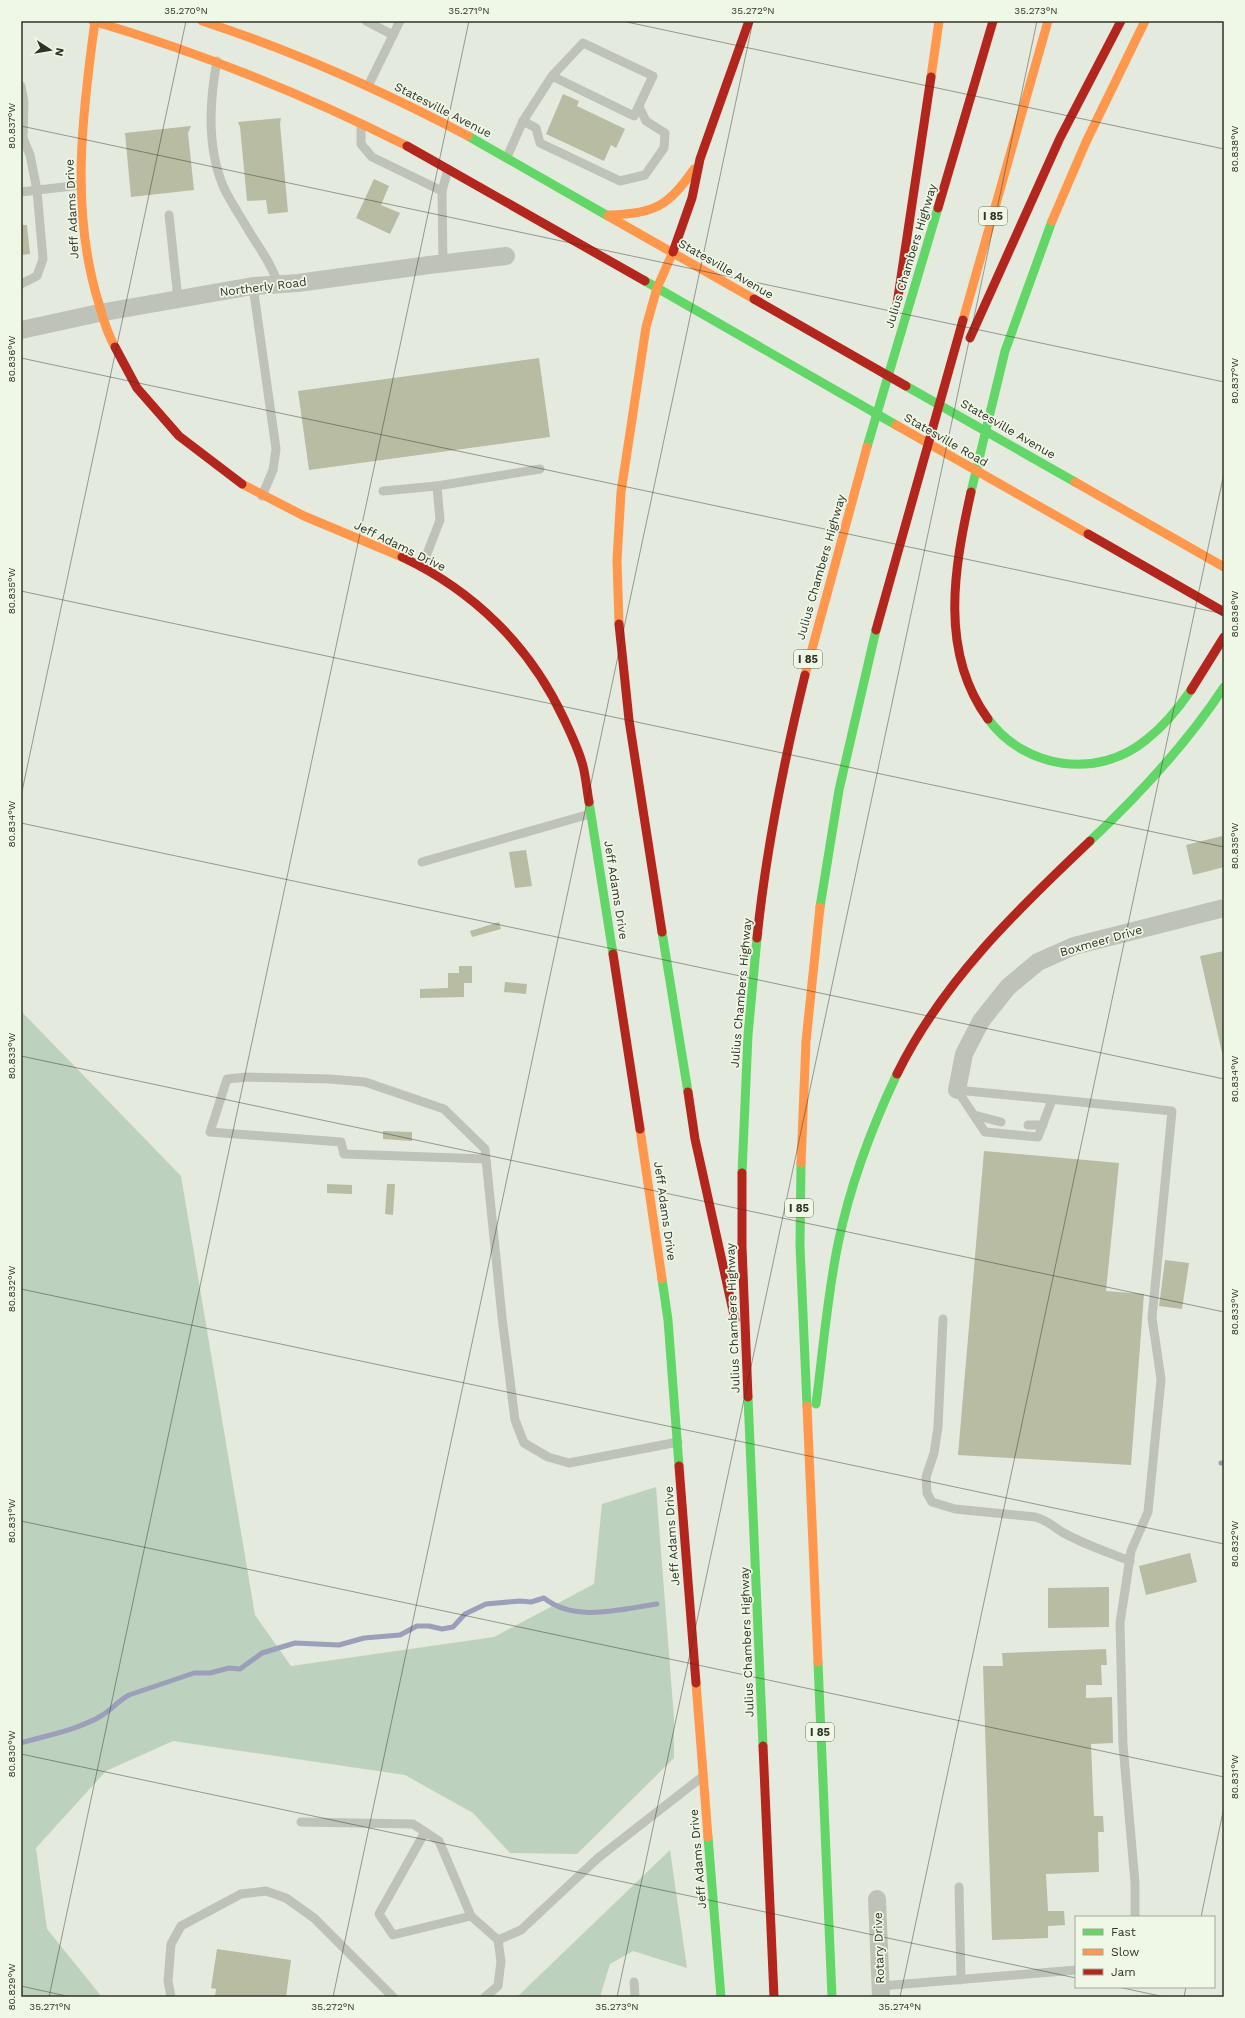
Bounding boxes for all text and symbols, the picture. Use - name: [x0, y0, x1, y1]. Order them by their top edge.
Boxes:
- text: 35.270°N: [164, 5, 208, 16]
- text: 35.271°N: [448, 5, 490, 16]
- text: 35.272°N: [731, 5, 775, 16]
- text: 35.273°N: [1014, 5, 1058, 16]
- north arrow: [30, 30, 70, 70]
- text: N: [52, 47, 66, 57]
- street label: Statesville Avenue: [392, 79, 494, 141]
- text: 80.837°W: [6, 103, 17, 149]
- text: 80.838°W: [1229, 125, 1240, 172]
- street label: Jeff Adams Drive: [62, 159, 82, 259]
- street label: Julius Chambers Highway: [882, 181, 940, 330]
- road number: I 85: [979, 207, 1007, 225]
- street label: Statesville Avenue: [676, 236, 776, 302]
- street label: Northerly Road: [219, 275, 307, 299]
- text: 80.836°W: [6, 335, 17, 382]
- text: 80.837°W: [1229, 358, 1240, 404]
- street label: Statesville Avenue: [958, 396, 1058, 462]
- street label: Statesville Road: [902, 410, 990, 470]
- street label: Julius Chambers Highway: [794, 492, 849, 641]
- street label: Jeff Adams Drive: [352, 518, 448, 574]
- text: 80.835°W: [6, 567, 17, 614]
- text: 80.836°W: [1229, 590, 1240, 637]
- road number: I 85: [794, 650, 822, 668]
- text: 80.834°W: [6, 800, 17, 847]
- text: 80.835°W: [1229, 822, 1240, 869]
- street label: Jeff Adams Drive: [601, 840, 631, 941]
- street label: Julius Chambers Highway: [727, 917, 755, 1069]
- street label: Boxmeer Drive: [1058, 923, 1144, 959]
- text: 80.833°W: [6, 1032, 17, 1079]
- text: 80.834°W: [1229, 1055, 1240, 1102]
- street label: Jeff Adams Drive: [651, 1161, 679, 1262]
- road number: I 85: [785, 1199, 813, 1217]
- street label: Julius Chambers Highway: [723, 1242, 743, 1393]
- text: 80.832°W: [6, 1265, 17, 1312]
- text: 80.833°W: [1229, 1288, 1240, 1335]
- street label: Jeff Adams Drive: [662, 1486, 682, 1586]
- text: 80.831°W: [6, 1498, 17, 1543]
- text: 80.832°W: [1229, 1520, 1240, 1567]
- street label: Julius Chambers Highway: [737, 1566, 757, 1717]
- road number: I 85: [806, 1723, 834, 1741]
- text: 80.830°W: [6, 1730, 17, 1778]
- text: 80.831°W: [1229, 1754, 1240, 1799]
- street label: Jeff Adams Drive: [687, 1809, 709, 1909]
- street label: Rotary Drive: [871, 1912, 887, 1984]
- legend: [1075, 1916, 1215, 1988]
- text: Fast: [1111, 1925, 1136, 1939]
- text: Slow: [1111, 1945, 1139, 1959]
- text: 80.829°W: [6, 1963, 17, 2011]
- text: Jam: [1111, 1965, 1136, 1979]
- text: 35.271°N: [29, 2001, 71, 2012]
- text: 35.272°N: [311, 2001, 355, 2012]
- text: 35.273°N: [595, 2001, 639, 2012]
- text: 35.274°N: [879, 2001, 921, 2012]

